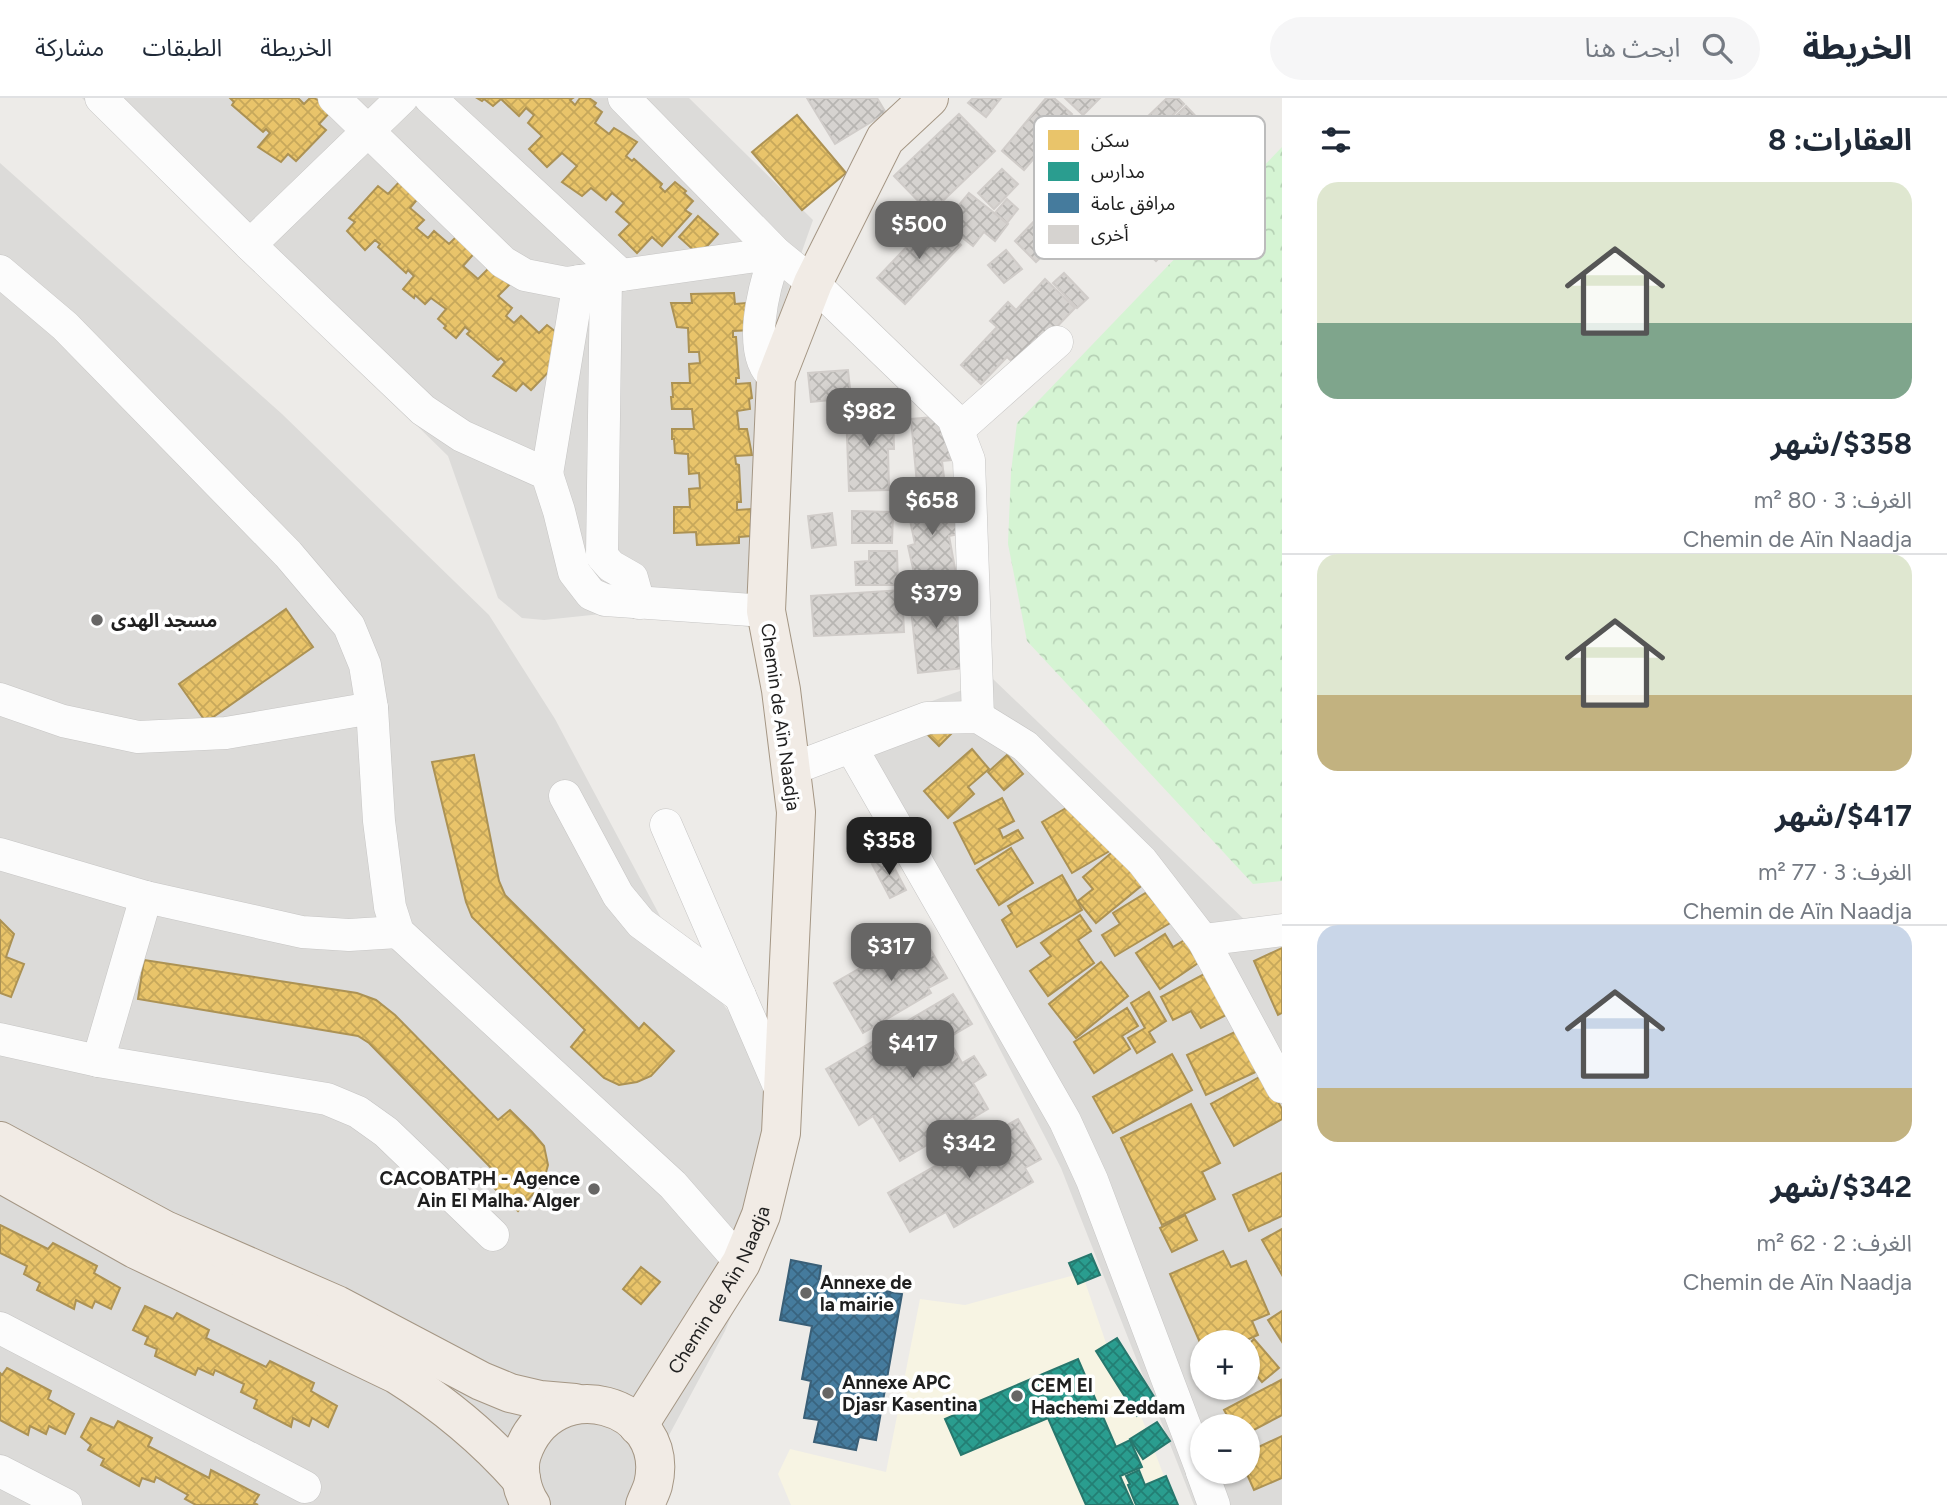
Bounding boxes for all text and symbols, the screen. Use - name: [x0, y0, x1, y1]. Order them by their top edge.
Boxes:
- search box: [1270, 17, 1760, 80]
- text: الخريطة: [1802, 28, 1912, 67]
- icon: search: [1698, 29, 1736, 67]
- text: ابحث هنا: [1584, 32, 1680, 64]
- text: مشاركة: [35, 33, 104, 62]
- text: الطبقات: [142, 33, 222, 62]
- text: الخريطة: [260, 33, 332, 62]
- legend: [1034, 116, 1265, 259]
- icon: filters: [1317, 121, 1355, 159]
- text: العقارات: 8: [1768, 121, 1912, 158]
- text: سكن: [1091, 129, 1129, 152]
- text: مدارس: [1091, 160, 1145, 183]
- text: مرافق عامة: [1091, 192, 1175, 215]
- pin: $500: [878, 202, 960, 261]
- text: $500: [891, 210, 947, 238]
- text: أخرى: [1091, 223, 1129, 246]
- icon: home: [1552, 228, 1678, 354]
- pin: $982: [828, 388, 910, 448]
- text: $982: [842, 397, 896, 425]
- text: $358/شهر: [1771, 425, 1912, 462]
- pin: $658: [891, 478, 973, 537]
- text: $658: [905, 486, 959, 514]
- text: الغرف: 3 · 80 m²: [1754, 486, 1912, 514]
- text: Chemin de Aïn Naadja: [1683, 525, 1912, 553]
- pin: $379: [895, 570, 977, 630]
- text: $379: [910, 579, 962, 607]
- icon: home: [1552, 600, 1678, 726]
- place label: مسجد الهدى: [111, 609, 217, 632]
- marker: مسجد الهدى: [89, 612, 105, 628]
- street label: Chemin de Aïn Naadja: [756, 622, 805, 812]
- text: $417/شهر: [1775, 797, 1912, 834]
- pin: $358: [848, 818, 930, 877]
- text: $358: [863, 826, 915, 854]
- text: الغرف: 3 · 77 m²: [1758, 858, 1912, 886]
- text: Chemin de Aïn Naadja: [1683, 897, 1912, 925]
- pin: $317: [850, 924, 932, 983]
- text: $317: [867, 932, 915, 960]
- icon: home: [1552, 971, 1678, 1097]
- pin: $417: [872, 1020, 954, 1080]
- text: $417: [888, 1029, 938, 1057]
- pin: $342: [928, 1121, 1010, 1180]
- text: $342: [942, 1129, 996, 1157]
- place label: CACOBATPH - Agence Ain El Malha. Alger: [380, 1167, 580, 1212]
- text: $342/شهر: [1770, 1168, 1912, 1205]
- marker: CACOBATPH - Agence Ain El Malha. Alger: [586, 1181, 602, 1197]
- street label: Chemin de Aïn Naadja: [663, 1204, 775, 1378]
- text: الغرف: 2 · 62 m²: [1757, 1229, 1912, 1257]
- text: Chemin de Aïn Naadja: [1683, 1268, 1912, 1296]
- place label: Annexe de la mairie: [820, 1271, 913, 1316]
- marker: Annexe de la mairie: [798, 1285, 814, 1301]
- map controls: [1190, 1330, 1260, 1484]
- button: +: [1190, 1330, 1260, 1400]
- place label: Annexe APC Djasr Kasentina: [842, 1371, 977, 1416]
- place label: CEM El Hachemi Zeddam: [1031, 1374, 1185, 1419]
- marker: Annexe APC Djasr Kasentina: [820, 1385, 836, 1401]
- marker: CEM El Hachemi Zeddam: [1009, 1388, 1025, 1404]
- button: −: [1190, 1414, 1260, 1484]

